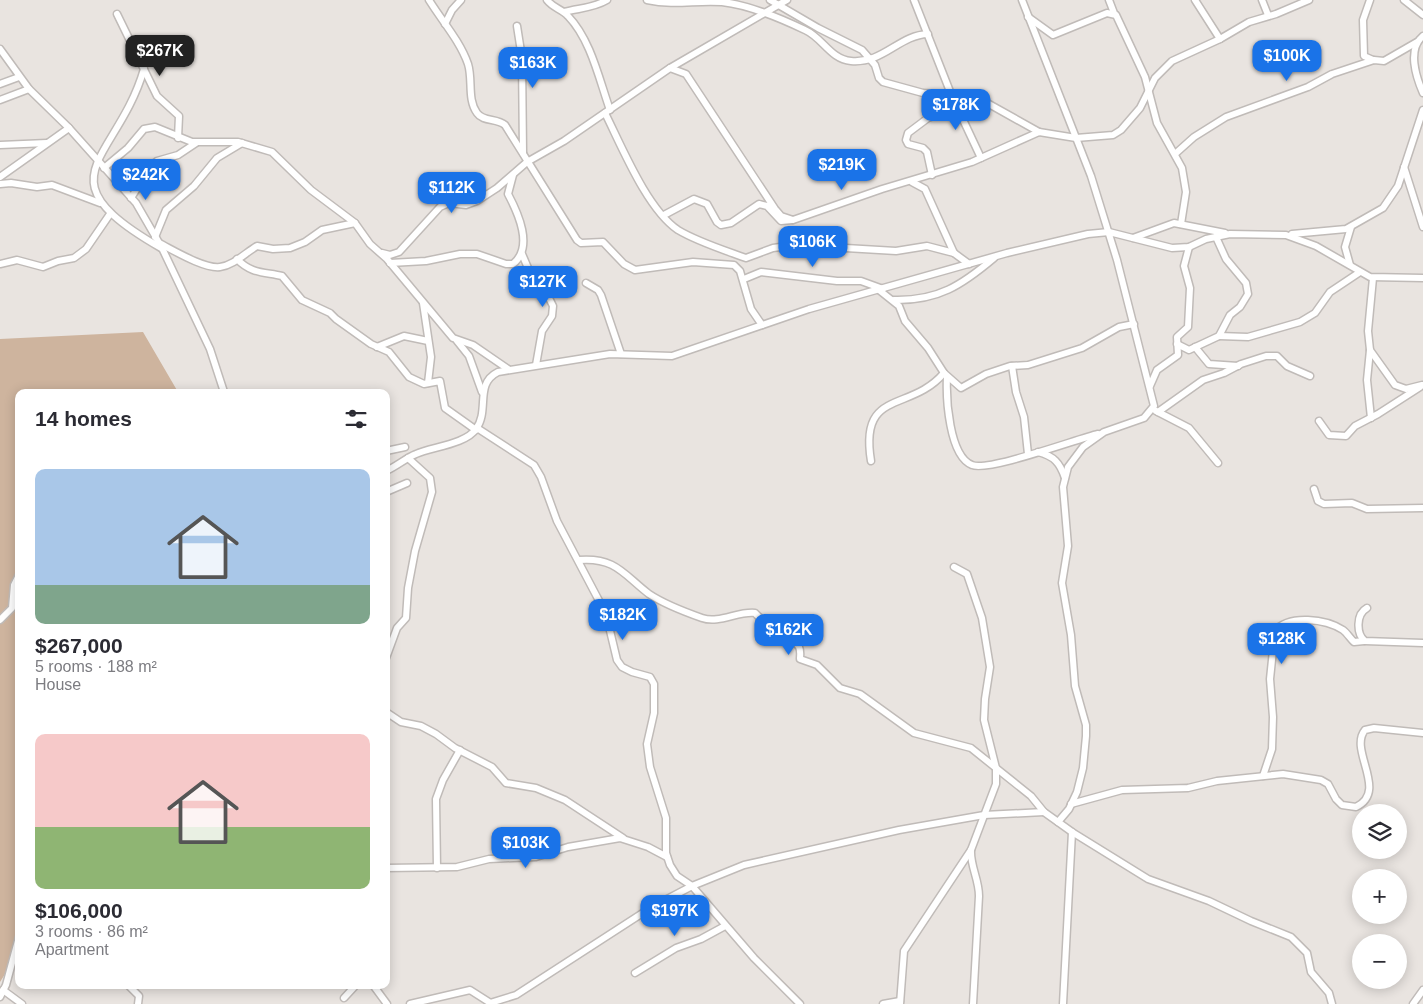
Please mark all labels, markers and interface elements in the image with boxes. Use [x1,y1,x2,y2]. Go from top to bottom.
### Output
pin: $267K [125,34,195,77]
pin: $100K [1252,39,1322,82]
text: $267K [136,42,184,59]
pin: $163K [498,46,568,89]
text: $100K [1263,47,1311,64]
text: $163K [509,54,557,71]
pin: $178K [921,88,991,131]
text: $178K [932,96,980,113]
pin: $219K [807,148,877,191]
text: $219K [818,156,866,173]
pin: $242K [111,158,181,201]
text: $242K [122,166,170,183]
pin: $112K [417,172,487,214]
text: $112K [429,179,475,196]
pin: $106K [778,226,848,268]
text: $106K [789,233,837,250]
pin: $127K [508,266,578,308]
text: $127K [519,273,567,290]
icon: filters [342,405,370,433]
text: 14 homes [35,407,132,430]
icon: home [158,502,248,592]
pin: $182K [588,598,658,641]
text: $182K [599,606,647,623]
pin: $162K [754,614,824,656]
text: $162K [765,621,813,638]
pin: $128K [1247,622,1317,665]
text: $128K [1258,630,1306,647]
text: $267,000 [35,634,123,657]
text: 5 rooms · 188 m² [35,658,157,675]
text: House [35,676,81,693]
icon: home [158,767,248,857]
map controls [1352,804,1407,989]
button: layers [1352,804,1407,859]
pin: $103K [491,826,561,869]
text: $103K [502,834,550,851]
button: + [1352,869,1407,924]
pin: $197K [640,894,710,937]
text: $106,000 [35,899,123,922]
text: $197K [651,902,699,919]
text: 3 rooms · 86 m² [35,923,148,940]
button: − [1352,934,1407,989]
text: Apartment [35,941,109,958]

